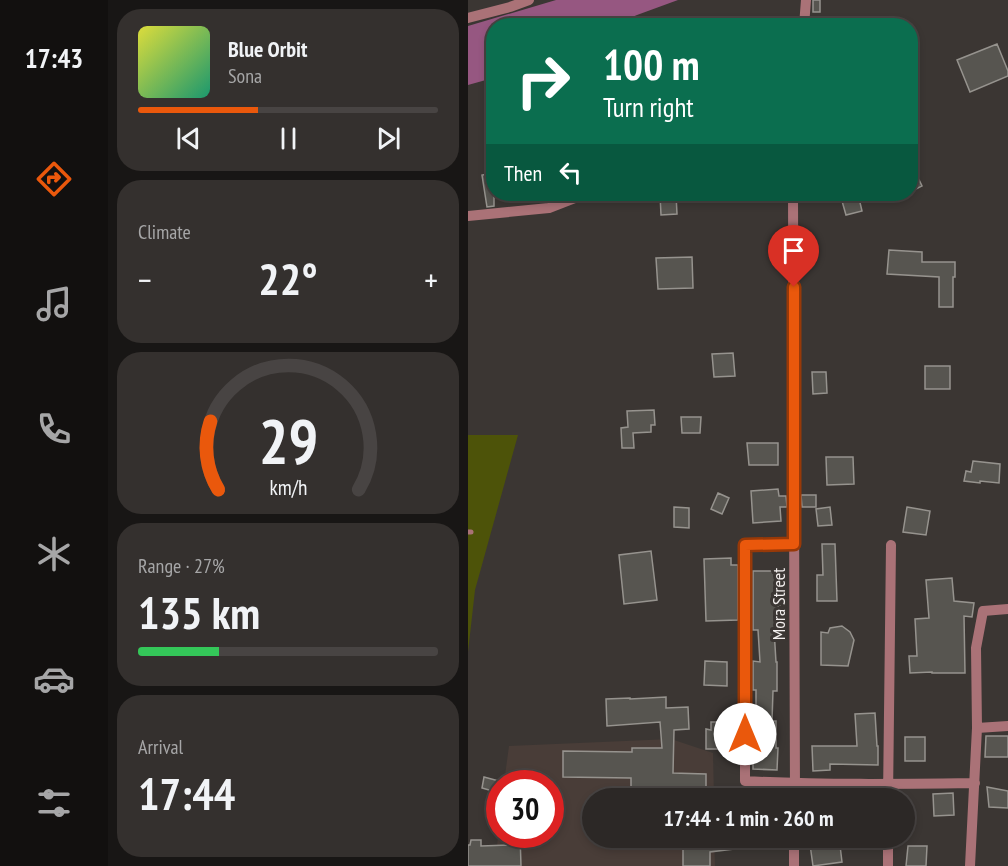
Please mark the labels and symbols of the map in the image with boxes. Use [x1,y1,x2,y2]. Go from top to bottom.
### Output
pin [768,225,819,287]
street label: Mora Street [767,568,790,640]
position arrow [713,702,777,766]
speed limit sign: 30 [486,770,564,848]

